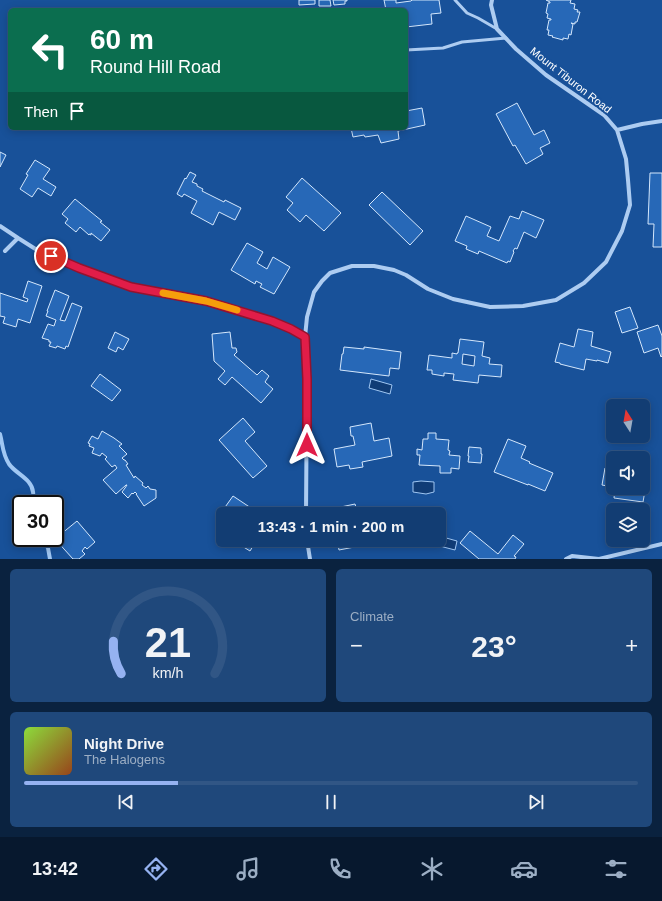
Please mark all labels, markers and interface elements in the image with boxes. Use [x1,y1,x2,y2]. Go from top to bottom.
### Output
icon: left [24,24,76,76]
text: 60 m [90,24,154,55]
street label: Mount Tiburon Road [528,45,614,115]
text: Round Hill Road [90,57,221,77]
icon: arrive [66,100,88,122]
text: Then [24,103,58,120]
pin [34,239,68,273]
icon: arrive [40,245,62,267]
north arrow [606,399,650,443]
map controls [606,399,650,547]
position arrow [286,424,328,466]
button: sound [606,451,650,495]
speed limit sign: 30 [12,495,64,547]
button: layers [606,503,650,547]
text: 13:43 · 1 min · 200 m [258,518,404,535]
text: Climate [350,609,394,624]
text: 21 [145,618,191,665]
text: 23° [471,630,517,663]
text: − [350,633,363,658]
text: + [625,633,638,658]
text: km/h [153,664,184,680]
text: Night Drive [84,735,164,752]
text: The Halogens [84,752,165,767]
icon: previous [115,791,137,813]
icon: pause [320,791,342,813]
icon: next [525,791,547,813]
icon: directions [142,855,170,883]
icon: music [234,855,262,883]
icon: phone [326,855,354,883]
icon: climate [418,855,446,883]
icon: car [510,855,538,883]
icon: filters [602,855,630,883]
text: 13:42 [32,859,78,879]

